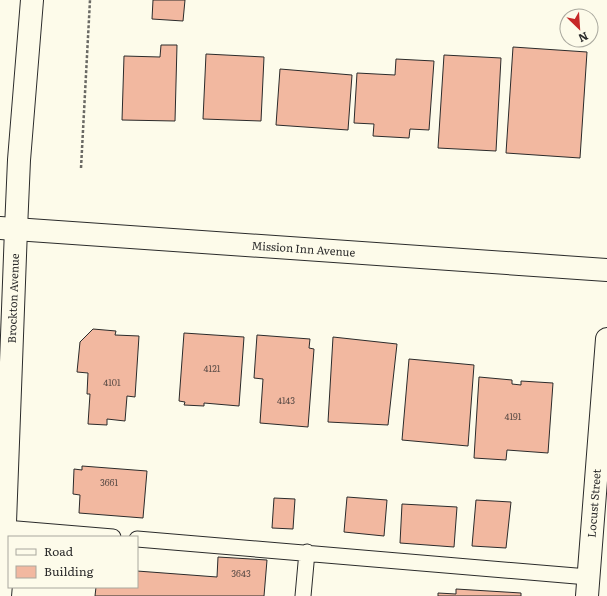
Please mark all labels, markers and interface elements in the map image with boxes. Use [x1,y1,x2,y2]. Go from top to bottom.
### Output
north arrow [559,8,599,48]
text: N [576,29,591,47]
street label: Mission Inn Avenue [251,236,356,260]
street label: Brockton Avenue [3,253,22,343]
house number: 4121 [204,361,221,375]
house number: 4101 [103,375,121,389]
house number: 4143 [277,393,295,407]
house number: 4191 [505,409,522,423]
street label: Locust Street [583,468,604,538]
house number: 3661 [100,475,118,489]
legend [8,536,138,588]
text: Road [44,542,74,560]
text: Building [44,562,94,580]
house number: 3643 [231,566,251,580]

